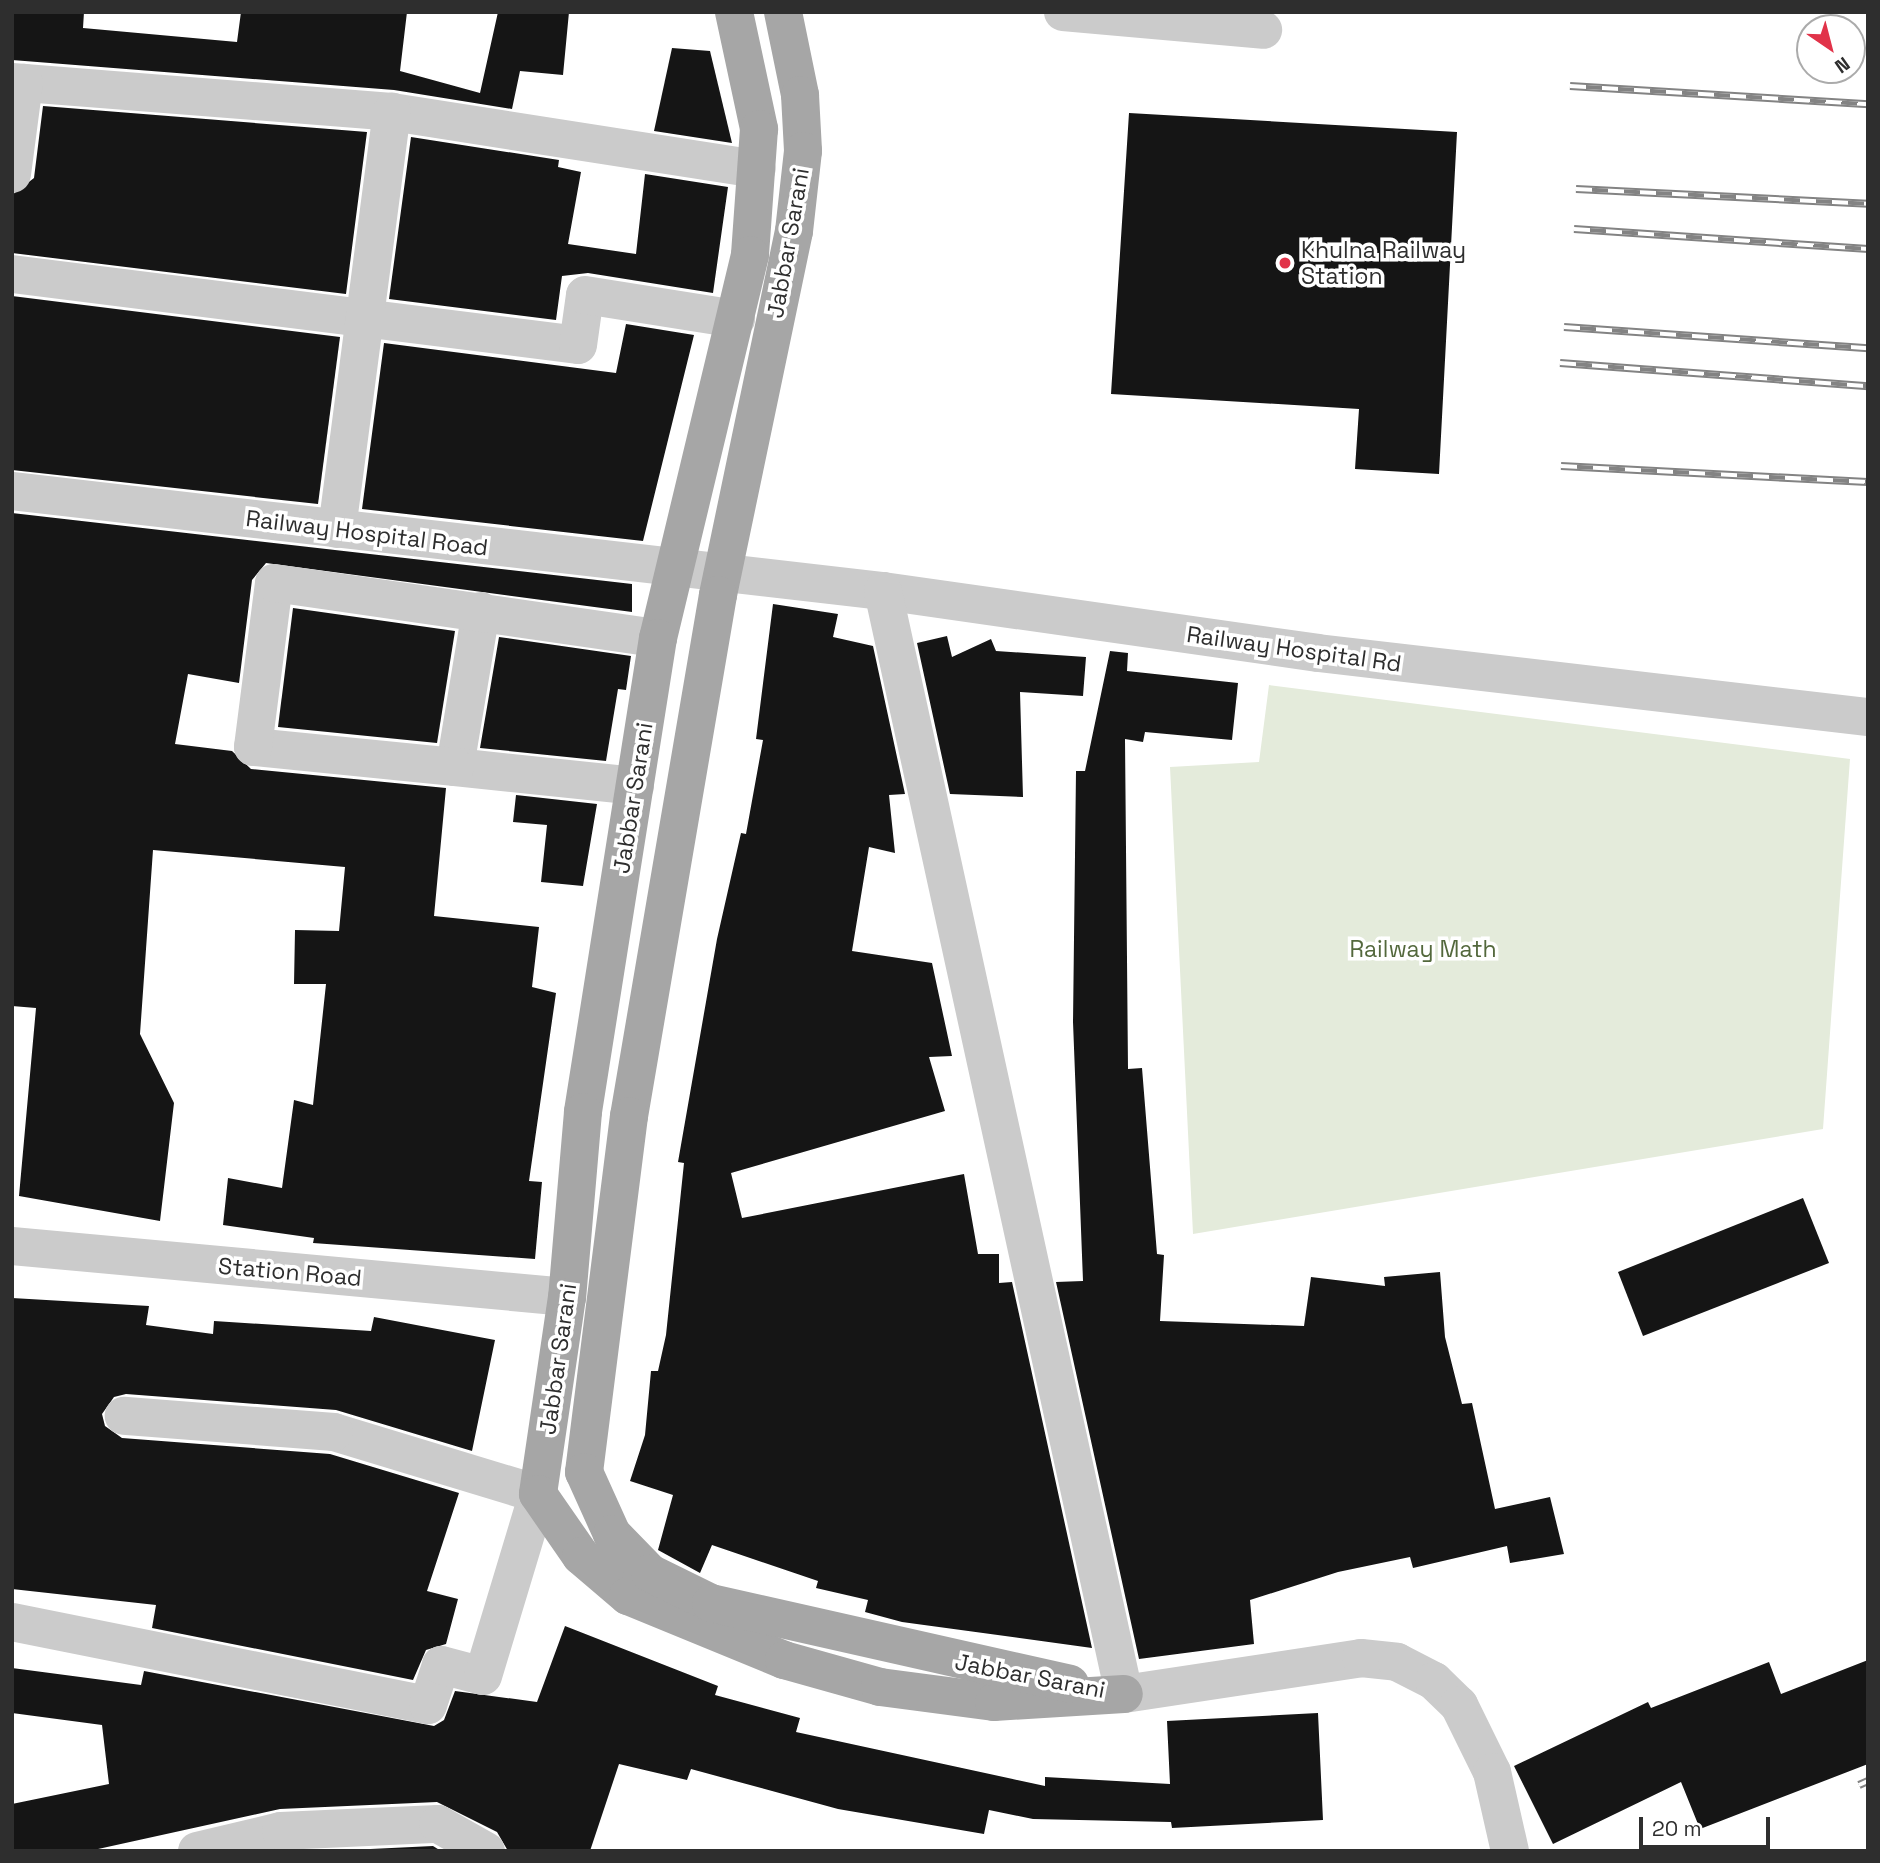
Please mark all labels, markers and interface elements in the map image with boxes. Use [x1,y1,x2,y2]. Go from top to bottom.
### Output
north arrow [1796,14,1866,84]
text: N [1830,51,1855,79]
street label: Jabbar Sarani [761,166,815,320]
place label: Khulna Railway Station [1301,236,1466,290]
marker: Khulna Railway Station [1275,253,1295,273]
street label: Railway Hospital Road [244,504,490,562]
street label: Railway Hospital Rd [1185,620,1403,678]
street label: Jabbar Sarani [607,721,659,875]
park label: Railway Math [1349,935,1497,963]
street label: Station Road [217,1252,363,1292]
street label: Jabbar Sarani [534,1282,582,1436]
street label: Jabbar Sarani [953,1648,1107,1704]
scale bar [1642,1804,1773,1848]
text: 20 m [1652,1815,1702,1842]

